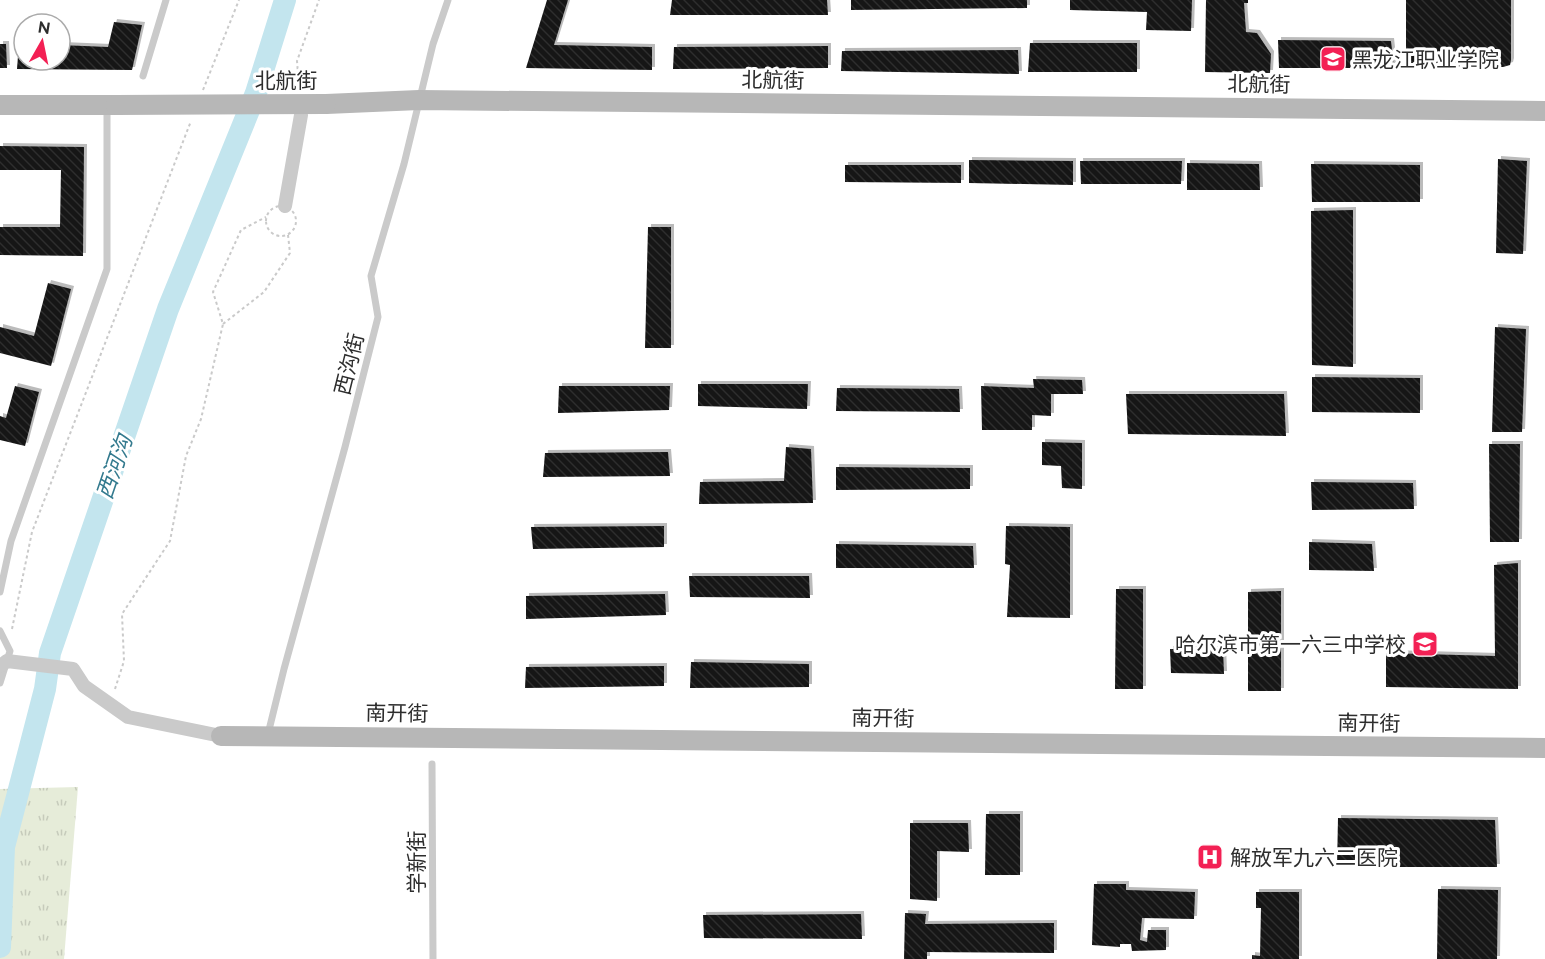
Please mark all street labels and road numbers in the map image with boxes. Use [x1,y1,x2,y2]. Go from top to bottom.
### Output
street label: 北航街 [741,67,805,93]
street label: 北航街 [255,68,318,93]
street label: 北航街 [1227,71,1291,97]
street label: 西沟街 [329,330,369,398]
street label: 南开街 [365,700,429,726]
street label: 南开街 [851,705,915,731]
street label: 南开街 [1337,710,1401,736]
street label: 学新街 [404,831,429,894]

